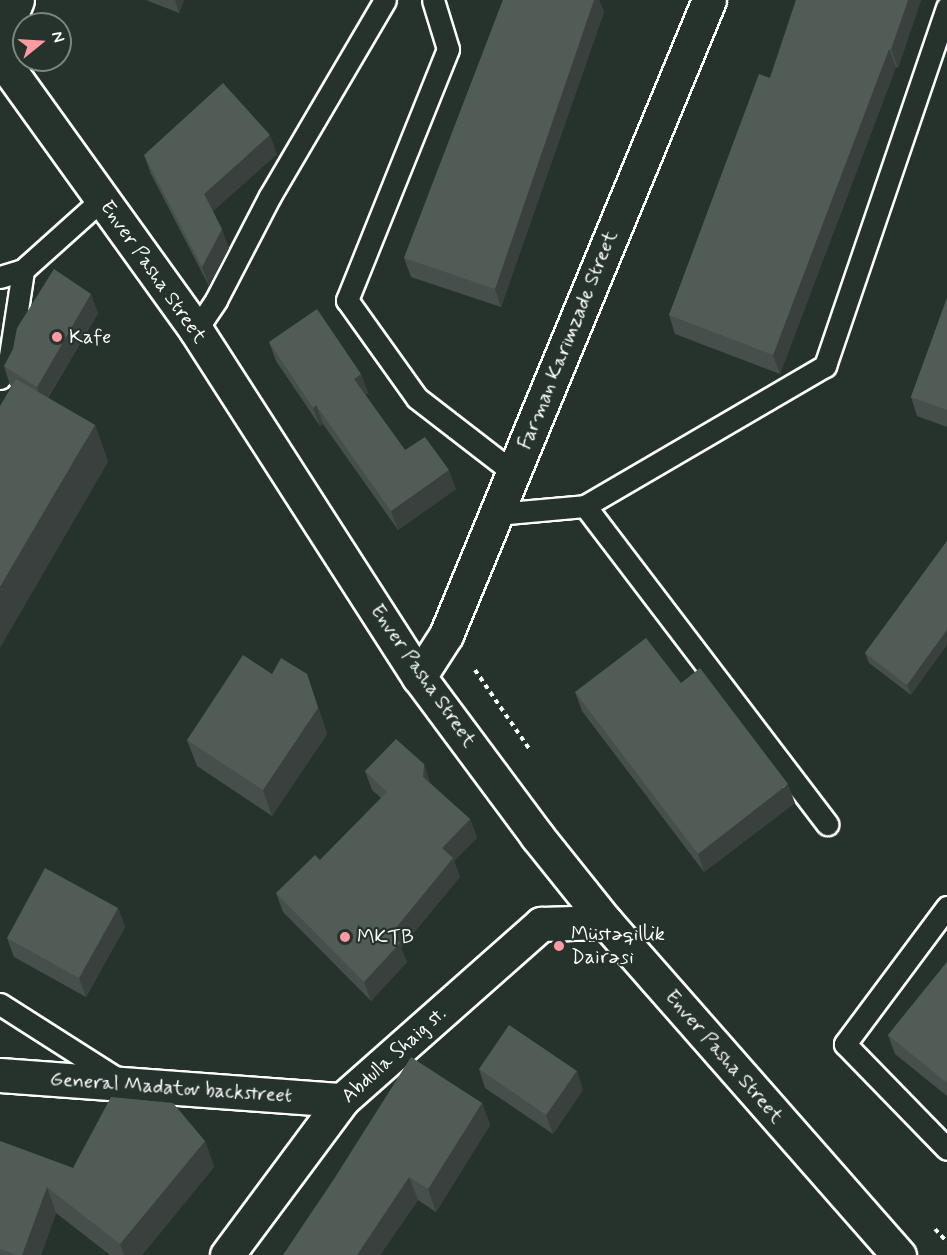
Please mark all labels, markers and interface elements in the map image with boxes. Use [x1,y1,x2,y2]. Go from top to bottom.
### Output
north arrow [12,12,72,72]
text: N [46,29,69,45]
street label: Enver Pasha Street [95,197,211,347]
street label: Farman Karimzade Street [512,225,624,455]
place label: Kafe [69,325,111,349]
marker: Kafe [50,330,64,344]
street label: Enver Pasha Street [365,601,481,751]
place label: Müstəqillik Dairəsi [571,922,665,969]
place label: MKTB [357,925,414,949]
marker: MKTB [338,930,352,944]
marker: Müstəqillik Dairəsi [552,939,566,953]
street label: Enver Pasha Street [660,986,788,1128]
street label: Abdulla Shaig st. [335,1000,453,1110]
street label: General Madatov backstreet [51,1068,291,1108]

